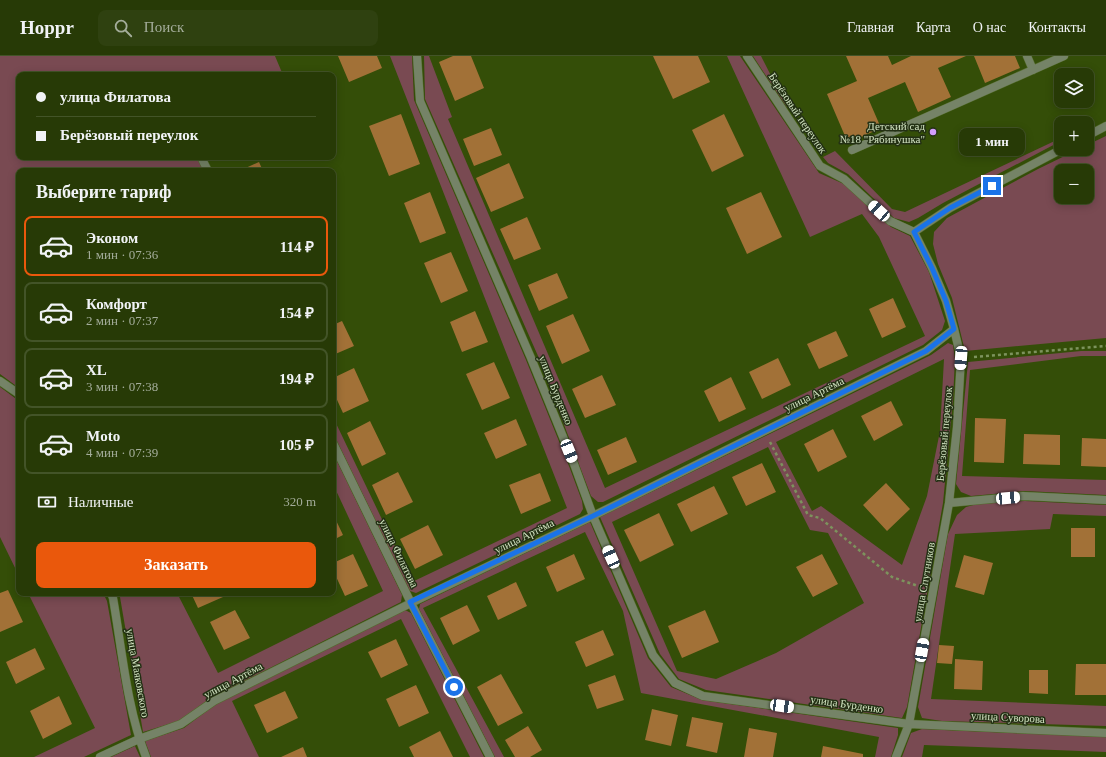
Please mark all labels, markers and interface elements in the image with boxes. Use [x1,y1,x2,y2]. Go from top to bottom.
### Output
search box [98,10,378,46]
text: Hoppr [20,17,74,38]
icon: search [112,17,134,39]
text: Поиск [144,19,184,35]
text: Главная [847,20,894,35]
text: Карта [916,20,951,35]
text: О нас [973,20,1006,35]
text: Контакты [1028,20,1086,35]
map controls [1054,68,1094,204]
button: layers [1054,68,1094,108]
street label: Берёзовый переулок [767,70,830,156]
text: улица Филатова [60,89,171,105]
button: + [1054,116,1094,156]
place label: Детский сад №18 "Рябинушка" [840,120,925,145]
text: Берёзовый переулок [60,127,198,143]
marker: Детский сад №18 "Рябинушка" [928,127,938,137]
callout: 1 мин [959,128,1025,156]
text: 1 мин [975,134,1009,149]
button: − [1054,164,1094,204]
route end [983,177,1001,195]
text: Выберите тариф [36,182,171,202]
car [866,199,892,223]
icon: car [38,228,74,264]
text: Эконом [86,230,138,246]
text: 114 ₽ [280,239,314,255]
text: 1 мин · 07:36 [86,247,158,262]
icon: car [38,294,74,330]
text: Комфорт [86,296,147,312]
text: 154 ₽ [279,305,314,321]
text: 2 мин · 07:37 [86,313,158,328]
car [954,346,968,370]
street label: улица Бурденко [537,354,576,427]
icon: car [38,360,74,396]
text: XL [86,362,107,378]
text: 194 ₽ [279,371,314,387]
street label: улица Артёма [782,374,846,414]
text: 3 мин · 07:38 [86,379,158,394]
street label: Берёзовый переулок [934,386,954,482]
icon: car [38,426,74,462]
text: Moto [86,428,120,444]
text: 105 ₽ [279,437,314,453]
car [559,438,579,464]
text: 4 мин · 07:39 [86,445,158,460]
icon: cash [36,491,58,513]
car [996,491,1020,505]
text: Наличные [68,494,133,510]
text: 320 m [283,494,316,509]
street label: улица Артёма [492,516,556,556]
street label: улица Филатова [377,517,421,589]
street label: улица Спутников [911,541,937,623]
button: Заказать [36,542,316,588]
car [601,544,621,570]
street label: улица Маяковского [124,628,152,719]
car [914,637,930,663]
street label: улица Артёма [202,659,264,700]
route start [445,678,463,696]
street label: улица Бурденко [810,693,885,715]
car [769,698,795,714]
street label: улица Суворова [971,709,1045,725]

